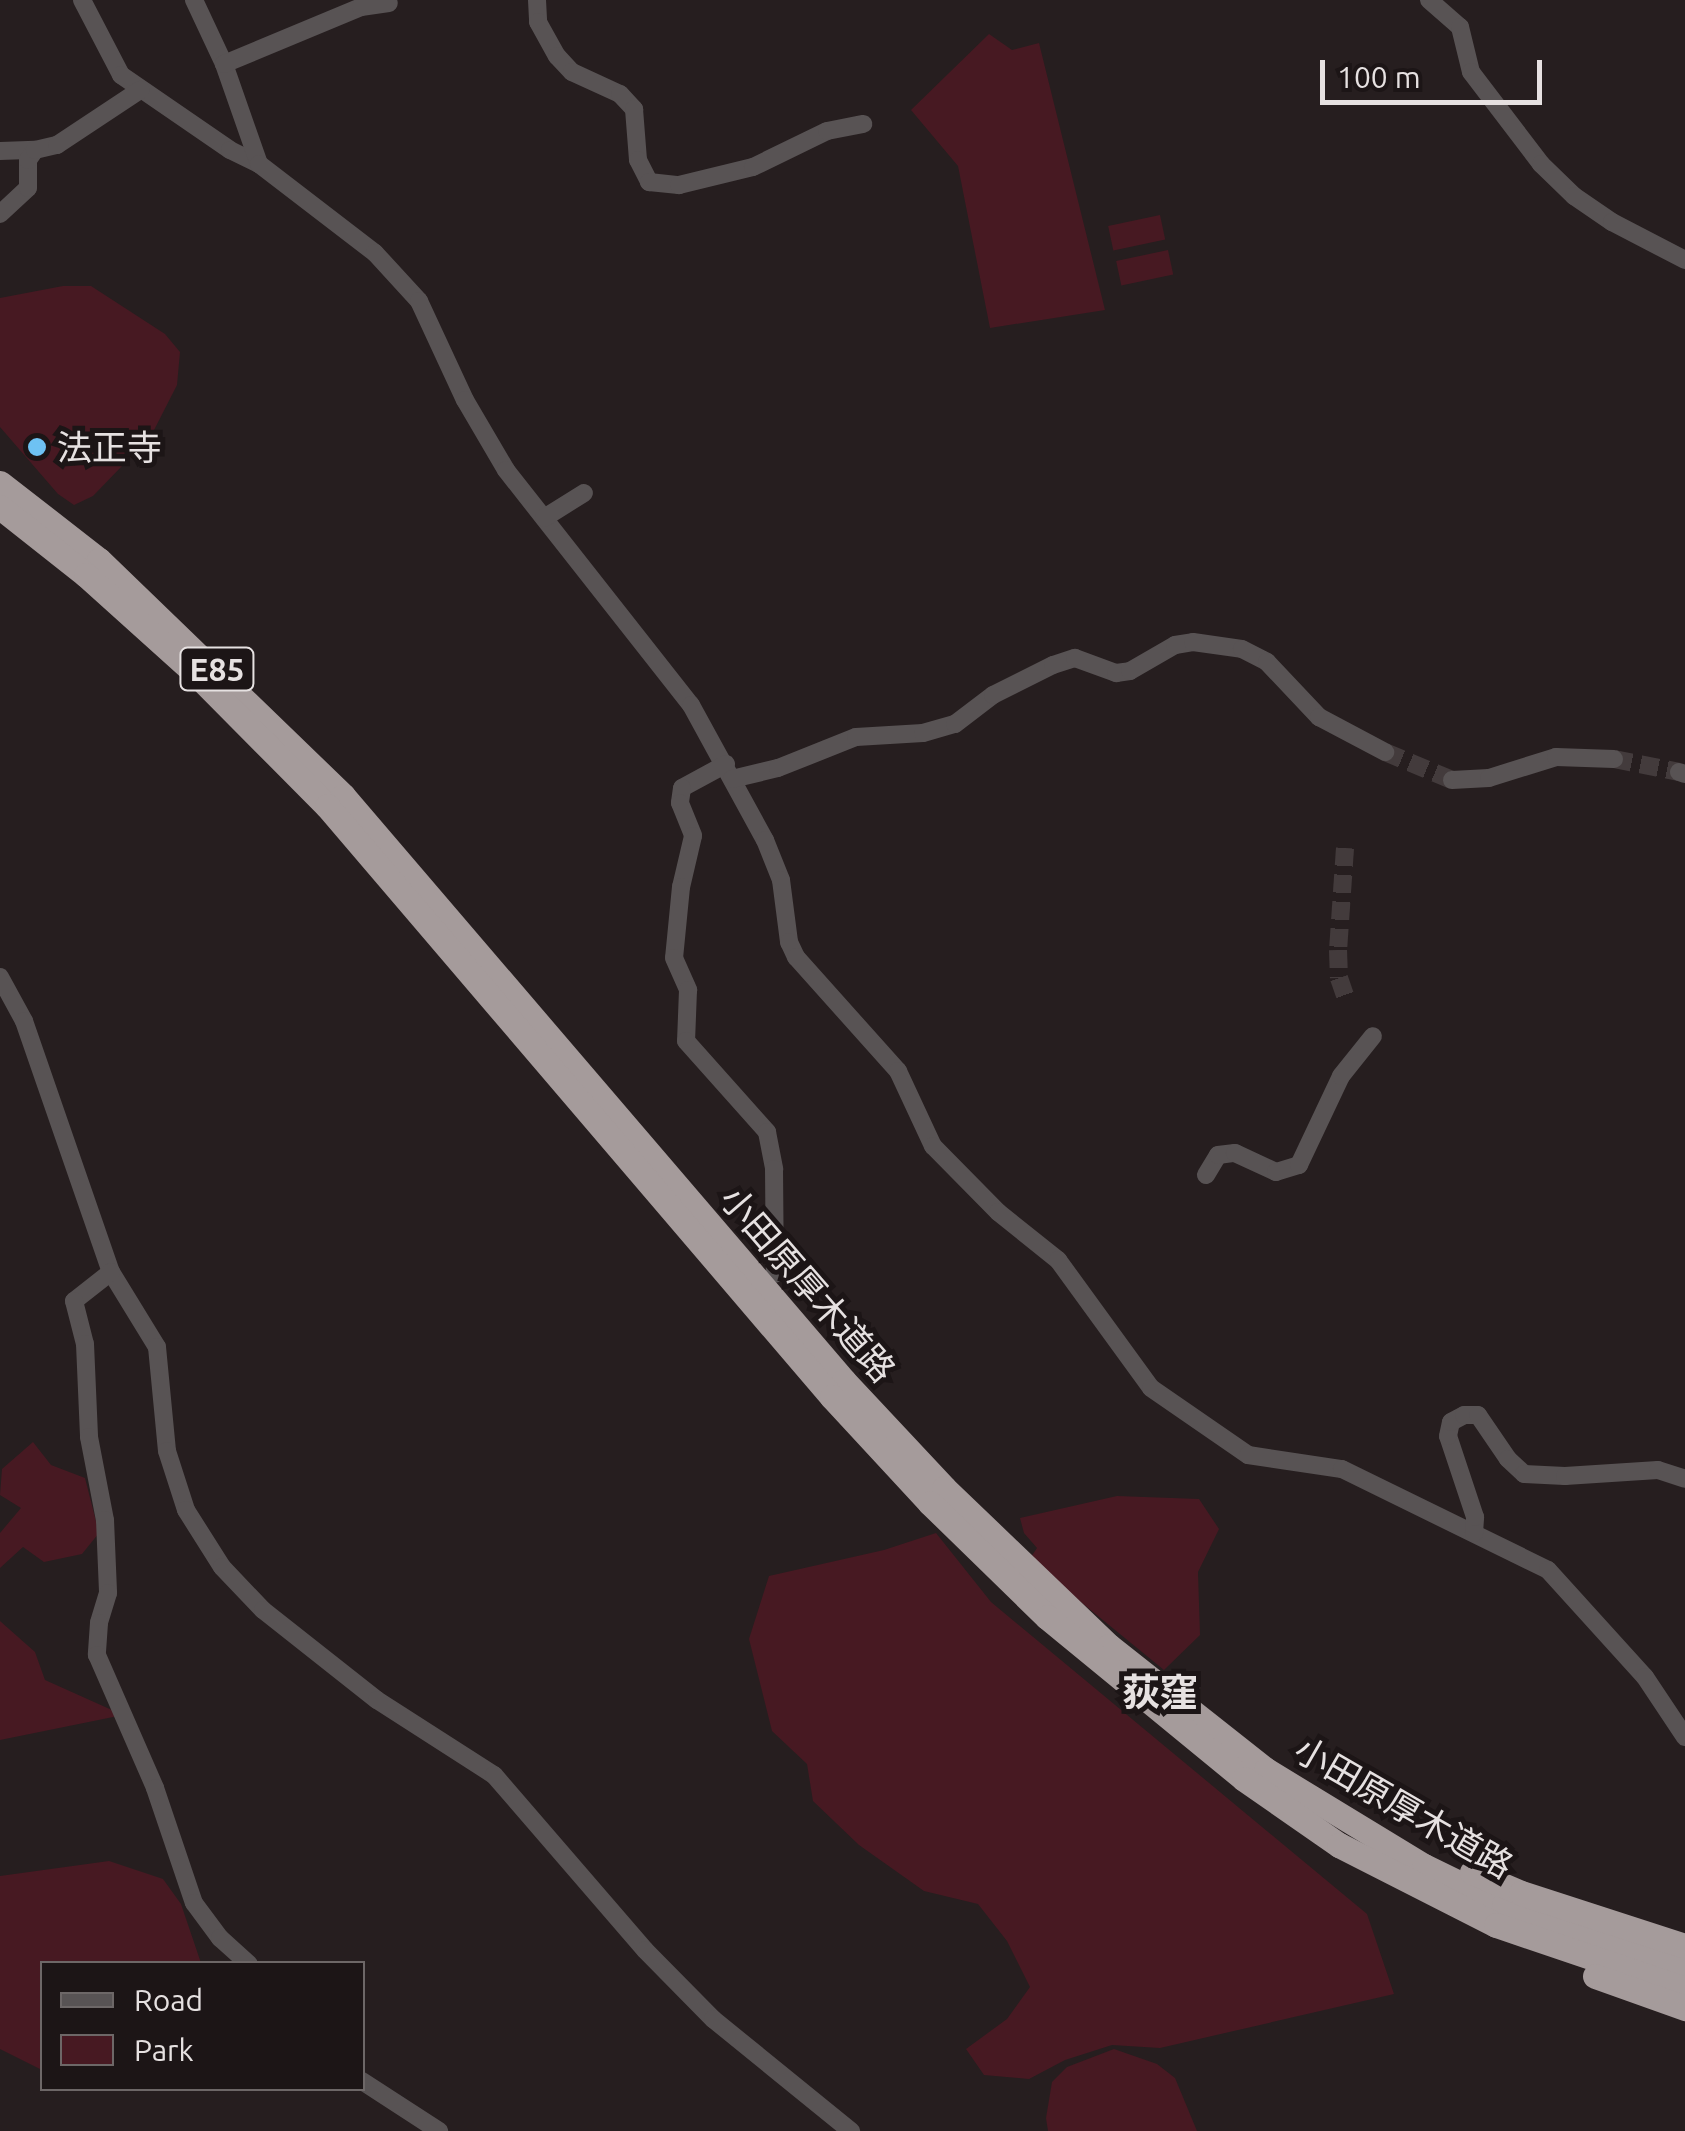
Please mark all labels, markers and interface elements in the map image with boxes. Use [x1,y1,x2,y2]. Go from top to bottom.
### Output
scale bar [1325,40,1548,102]
text: 100 m [1337,60,1421,94]
place label: 法正寺 [57,426,162,468]
marker: 法正寺 [26,436,48,458]
road number: E85 [177,642,257,696]
street label: 小田原厚木道路 [712,1178,904,1390]
district label: 荻窪 [1122,1670,1198,1716]
street label: 小田原厚木道路 [1287,1728,1521,1886]
legend [40,1961,365,2091]
text: Road [134,1983,203,2017]
text: Park [134,2033,194,2067]

